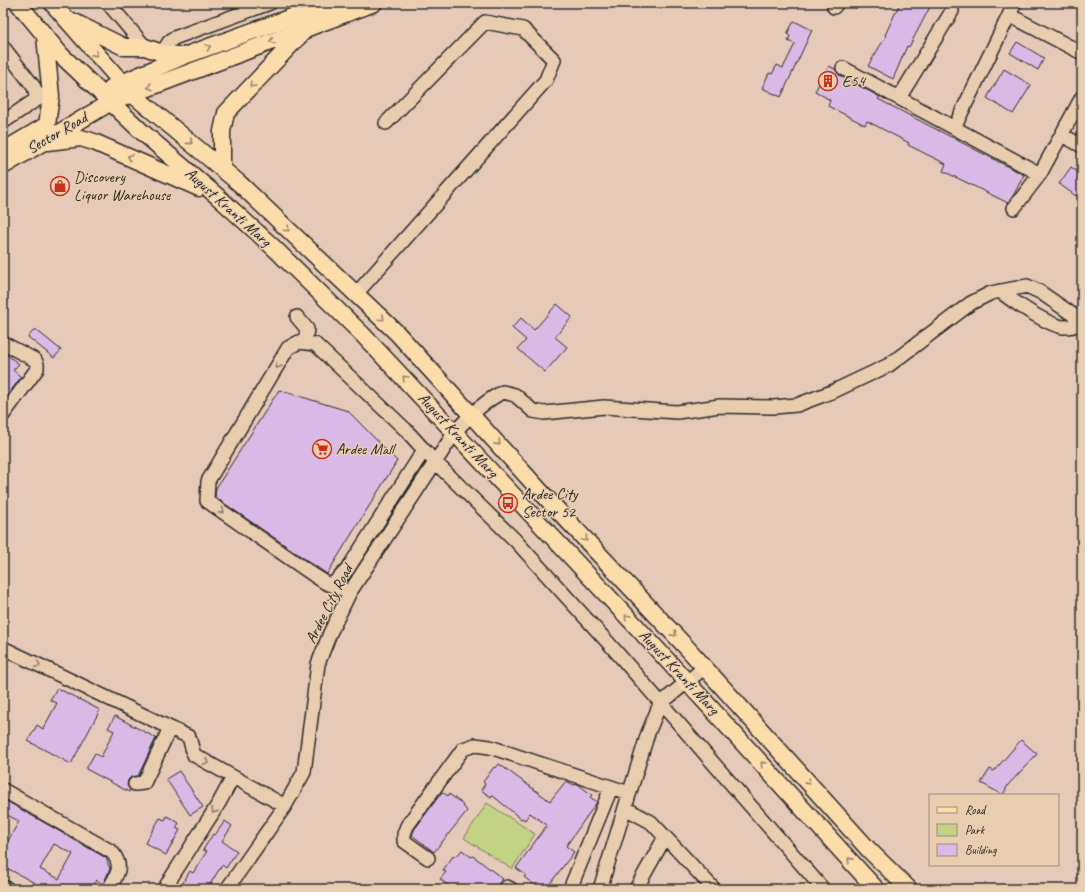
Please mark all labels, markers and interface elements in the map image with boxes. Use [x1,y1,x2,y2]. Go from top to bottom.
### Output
one-way arrow [269,37,276,45]
one-way arrow [205,43,212,52]
one-way arrow [91,49,98,57]
building icon: E54 [817,70,839,92]
place label: E54 [842,71,867,91]
one-way arrow [249,80,256,88]
one-way arrow [147,82,154,90]
street label: Sector Road [23,106,93,158]
one-way arrow [186,138,193,145]
one-way arrow [127,154,135,162]
street label: August Kranti Marg [181,163,276,252]
place label: Discovery Liquor Warehouse [74,167,172,205]
shop icon: Discovery Liquor Warehouse [49,175,71,197]
one-way arrow [282,224,290,232]
one-way arrow [377,313,385,321]
one-way arrow [275,362,282,369]
one-way arrow [403,376,410,383]
street label: August Kranti Marg [414,388,503,483]
supermarket icon: Ardee Mall [311,438,333,460]
one-way arrow [493,438,500,445]
place label: Ardee Mall [336,439,397,459]
place label: Ardee City Sector 52 [522,484,579,522]
bus stop icon: Ardee City Sector 52 [497,492,519,514]
one-way arrow [218,507,225,514]
one-way arrow [580,534,588,542]
street label: Ardee City Road [301,559,359,647]
one-way arrow [624,614,632,622]
street label: August Kranti Marg [635,625,724,720]
one-way arrow [669,629,676,636]
one-way arrow [34,660,41,668]
one-way arrow [202,757,209,764]
one-way arrow [760,761,767,769]
one-way arrow [804,777,811,784]
legend [929,794,1059,866]
text: Road [965,802,987,818]
one-way arrow [211,807,219,814]
text: Park [965,822,986,838]
text: Building [965,842,997,858]
one-way arrow [847,857,855,865]

